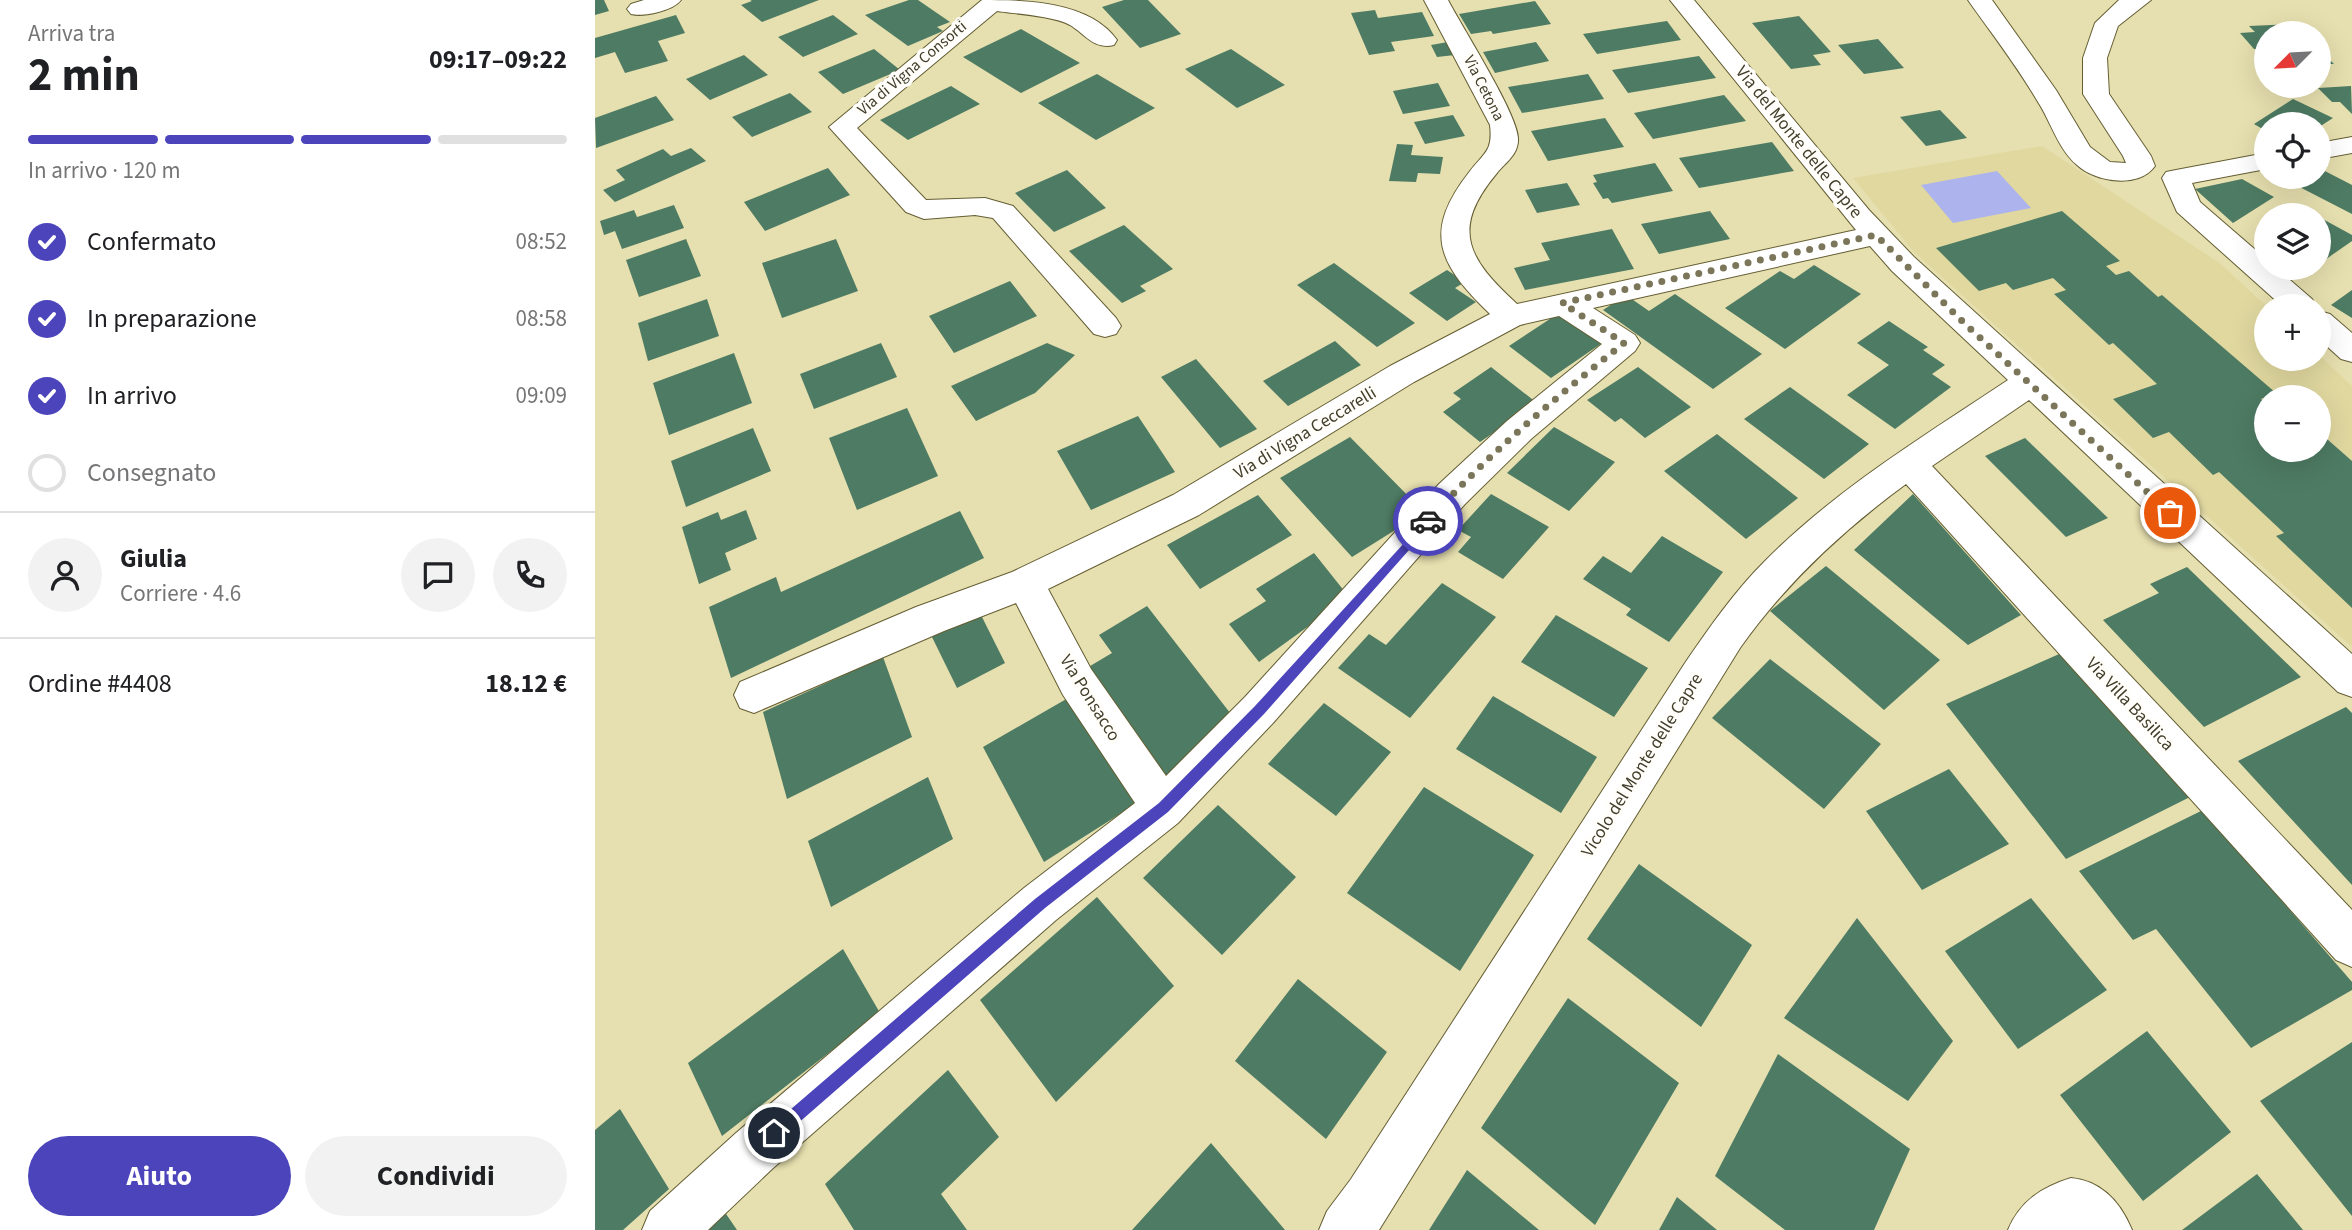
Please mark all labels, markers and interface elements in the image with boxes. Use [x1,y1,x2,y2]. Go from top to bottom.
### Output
street label: Via di Vigna Consorti [853,16,971,120]
text: Arriva tra [28,17,115,50]
north arrow [2254,21,2331,98]
map controls [2254,21,2331,462]
text: 09:17–09:22 [429,41,567,78]
text: 2 min [28,43,140,108]
street label: Via Cetona [1458,51,1510,125]
street label: Via del Monte delle Capre [1730,60,1868,224]
button: locate [2254,112,2331,189]
text: In arrivo · 120 m [28,154,180,187]
button: layers [2254,203,2331,280]
icon: check [28,223,66,261]
text: Confermato [87,223,216,260]
text: 08:52 [516,225,567,258]
button: + [2254,294,2331,371]
icon: check [28,300,66,338]
text: In preparazione [87,300,257,337]
text: 08:58 [516,302,567,335]
icon: check [28,377,66,415]
text: In arrivo [87,377,177,414]
text: 09:09 [516,379,567,412]
street label: Via di Vigna Ceccarelli [1229,380,1381,486]
button: − [2254,385,2331,462]
text: Consegnato [87,454,216,491]
pin [2140,483,2200,543]
courier [1393,486,1463,556]
icon: bag [2151,494,2189,532]
icon: car [1409,502,1447,540]
button: person [28,538,102,612]
button: chat [401,538,475,612]
button: phone [493,538,567,612]
text: Giulia [120,540,187,577]
text: Corriere · 4.6 [120,577,241,610]
street label: Via Ponsacco [1053,650,1127,746]
street label: Via Villa Basilica [2080,652,2180,756]
text: Ordine #4408 [28,665,172,702]
text: 18.12 € [485,665,567,702]
street label: Vicolo del Monte delle Capre [1575,668,1709,862]
pin [744,1103,804,1163]
icon: home [755,1114,793,1152]
button: Aiuto [28,1136,291,1216]
button: Condividi [305,1136,567,1216]

